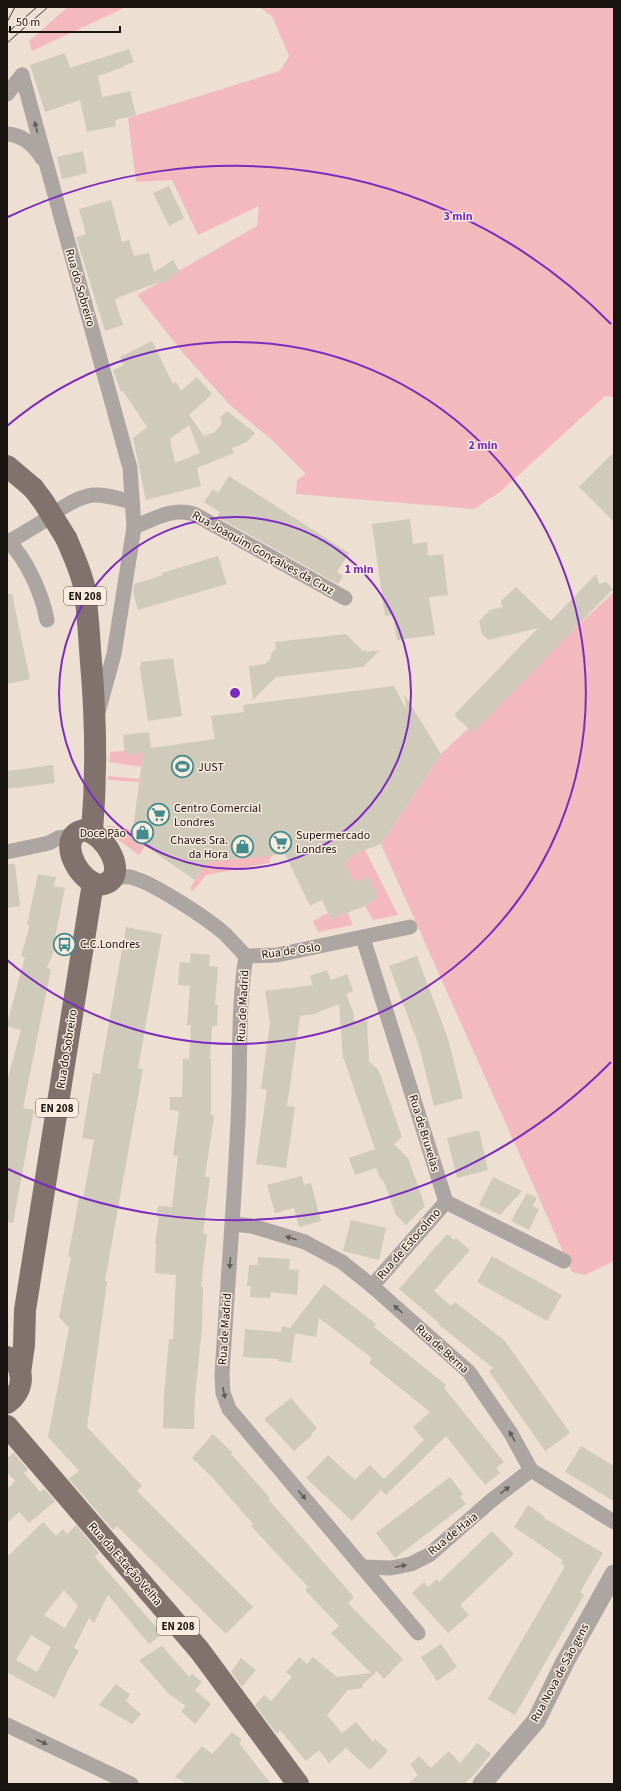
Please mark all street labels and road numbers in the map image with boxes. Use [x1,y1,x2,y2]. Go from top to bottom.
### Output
street label: Rua do Sobreiro [61,247,99,329]
street label: Rua Joaquim Gonçalves da Cruz [189,507,337,599]
road number: EN 208 [64,587,106,605]
street label: Rua de Oslo [260,938,322,964]
street label: Rua de Madrid [233,970,253,1042]
street label: Rua do Sobreiro [52,1008,82,1090]
street label: Rua de Bruxelas [404,1092,444,1174]
road number: EN 208 [36,1099,78,1117]
street label: Rua de Estocolmo [373,1205,445,1283]
street label: Rua de Madrid [214,1292,236,1366]
street label: Rua de Berna [412,1320,472,1378]
street label: Rua de Haia [424,1509,482,1559]
street label: Rua da Estação Velha [84,1519,166,1609]
road number: EN 208 [157,1617,199,1635]
street label: Rua Nova de São gens [527,1621,593,1725]

